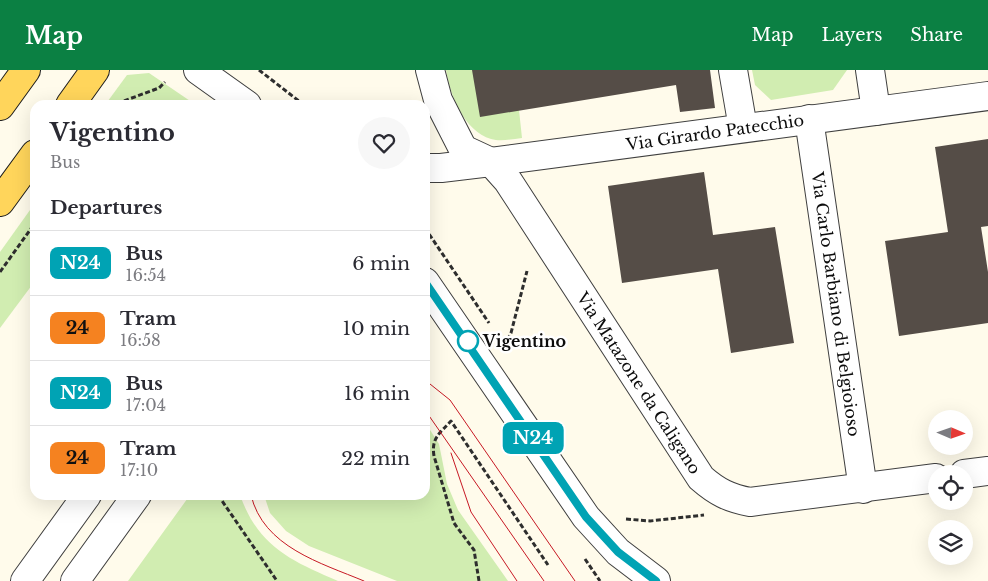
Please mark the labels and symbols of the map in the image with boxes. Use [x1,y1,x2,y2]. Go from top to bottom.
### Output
street label: Via Girardo Patecchio [624,110,805,155]
street label: Via Carlo Barbiano di Belgioioso [807,169,864,438]
street label: Via Matazone da Caligano [572,287,705,478]
marker: Vigentino [457,330,479,352]
place label: Vigentino [482,331,566,351]
north arrow [928,410,972,455]
line badge: N24 [504,422,562,454]

